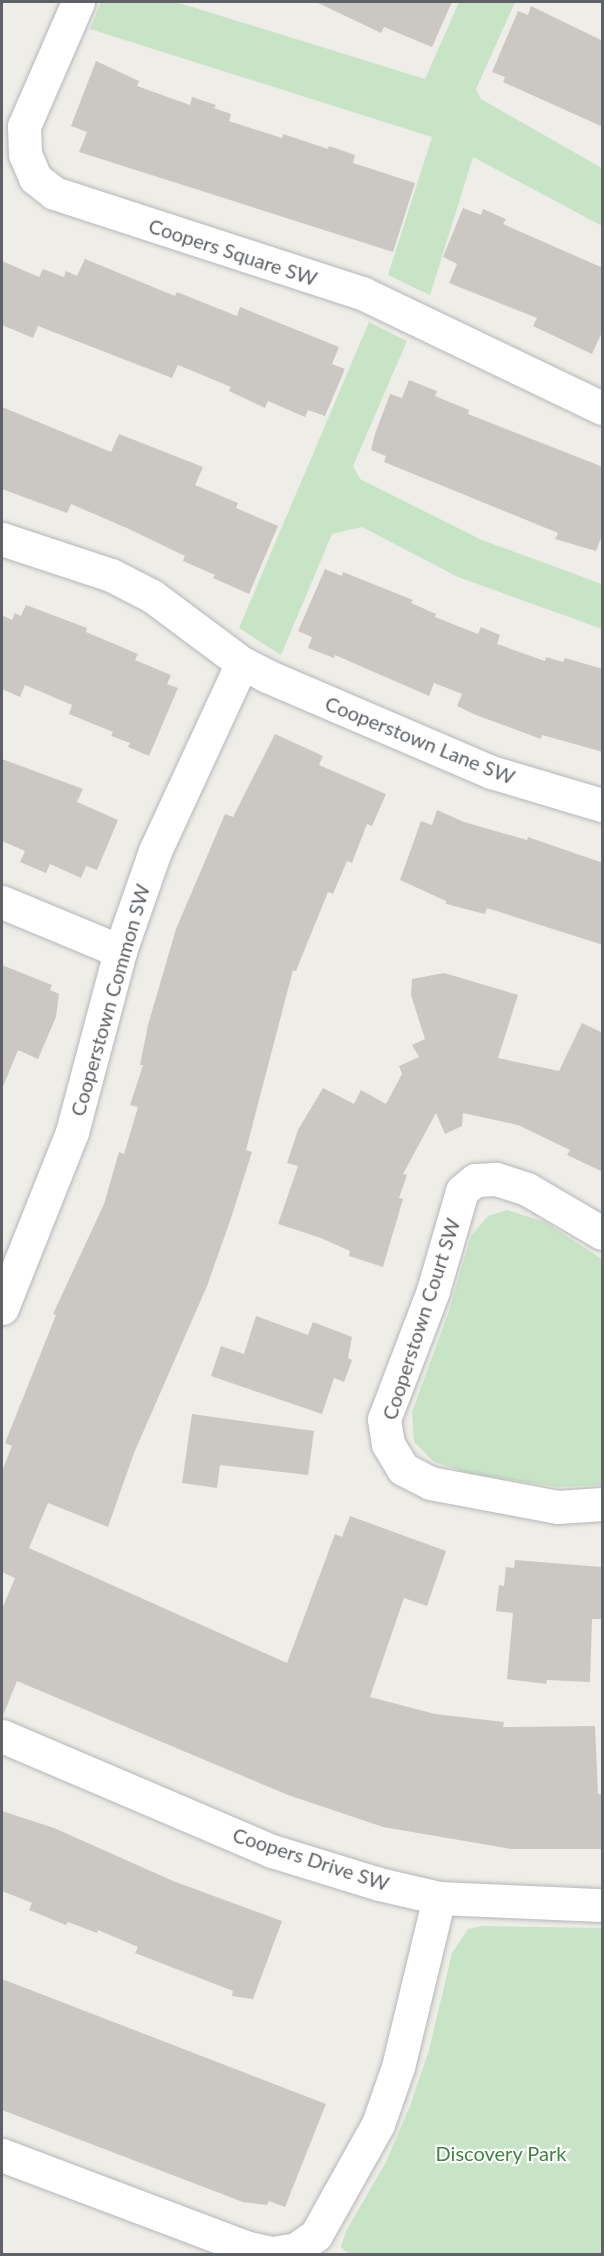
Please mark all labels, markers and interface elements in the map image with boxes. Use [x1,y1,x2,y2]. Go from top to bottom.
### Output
street label: Coopers Square SW [146,213,320,291]
street label: Cooperstown Lane SW [322,691,518,789]
street label: Cooperstown Common SW [65,881,155,1119]
street label: Cooperstown Court SW [377,1215,465,1423]
street label: Coopers Drive SW [230,1822,392,1896]
park label: Discovery Park [435,2141,567,2165]

